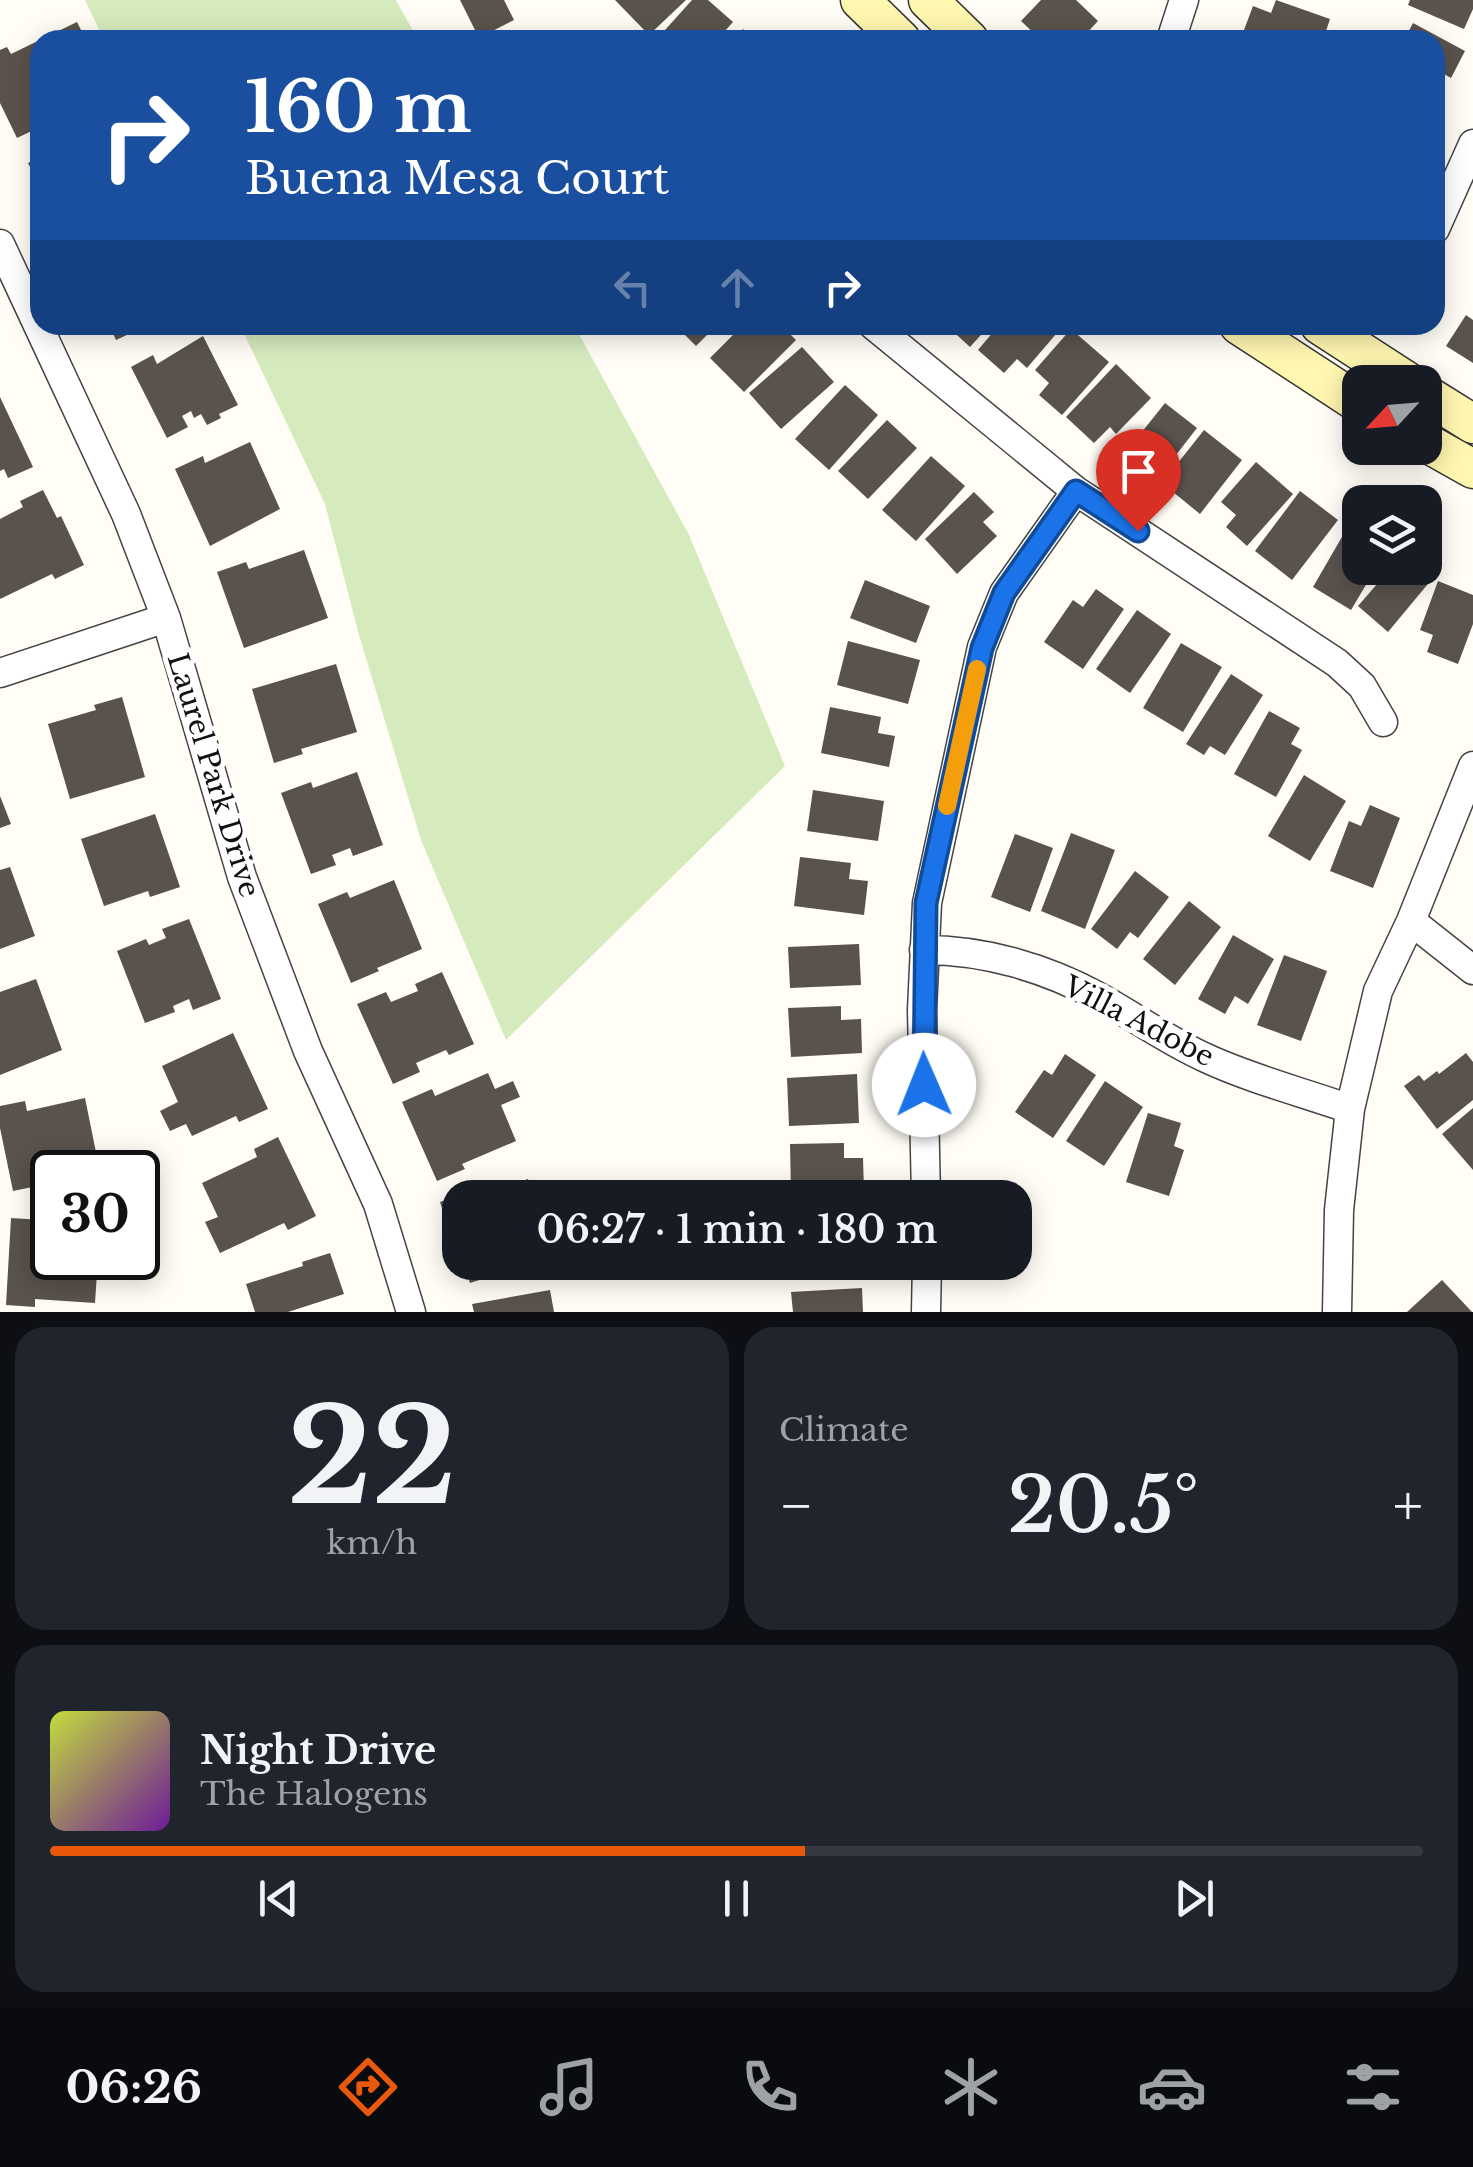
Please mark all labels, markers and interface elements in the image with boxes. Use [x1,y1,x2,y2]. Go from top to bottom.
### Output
text: 160 m [245,64,472,151]
icon: right [80,70,210,200]
text: Buena Mesa Court [245,150,669,206]
icon: left [605,260,660,315]
icon: ahead [710,260,765,315]
icon: right [815,260,870,315]
north arrow [1342,365,1442,465]
map controls [1342,365,1442,585]
pin [1096,429,1181,532]
icon: arrive [1111,444,1166,499]
button: layers [1342,485,1442,585]
street label: Laurel Park Drive [160,649,267,901]
street label: Villa Adobe [1057,968,1220,1074]
position arrow [872,1033,976,1137]
speed limit sign: 30 [30,1150,160,1280]
text: 06:27 · 1 min · 180 m [537,1206,937,1253]
text: 22 [287,1377,457,1538]
text: Climate [779,1410,908,1450]
text: 20.5° [1008,1459,1199,1552]
text: − [779,1472,814,1540]
text: + [1393,1472,1423,1540]
text: km/h [327,1523,417,1563]
text: Night Drive [200,1727,436,1774]
text: The Halogens [200,1774,428,1814]
icon: previous [251,1871,306,1926]
icon: pause [709,1871,764,1926]
icon: next [1167,1871,1222,1926]
icon: directions [333,2052,403,2122]
icon: music [534,2052,604,2122]
icon: phone [735,2052,805,2122]
icon: climate [936,2052,1006,2122]
icon: car [1137,2052,1207,2122]
icon: filters [1338,2052,1408,2122]
text: 06:26 [65,2059,202,2115]

